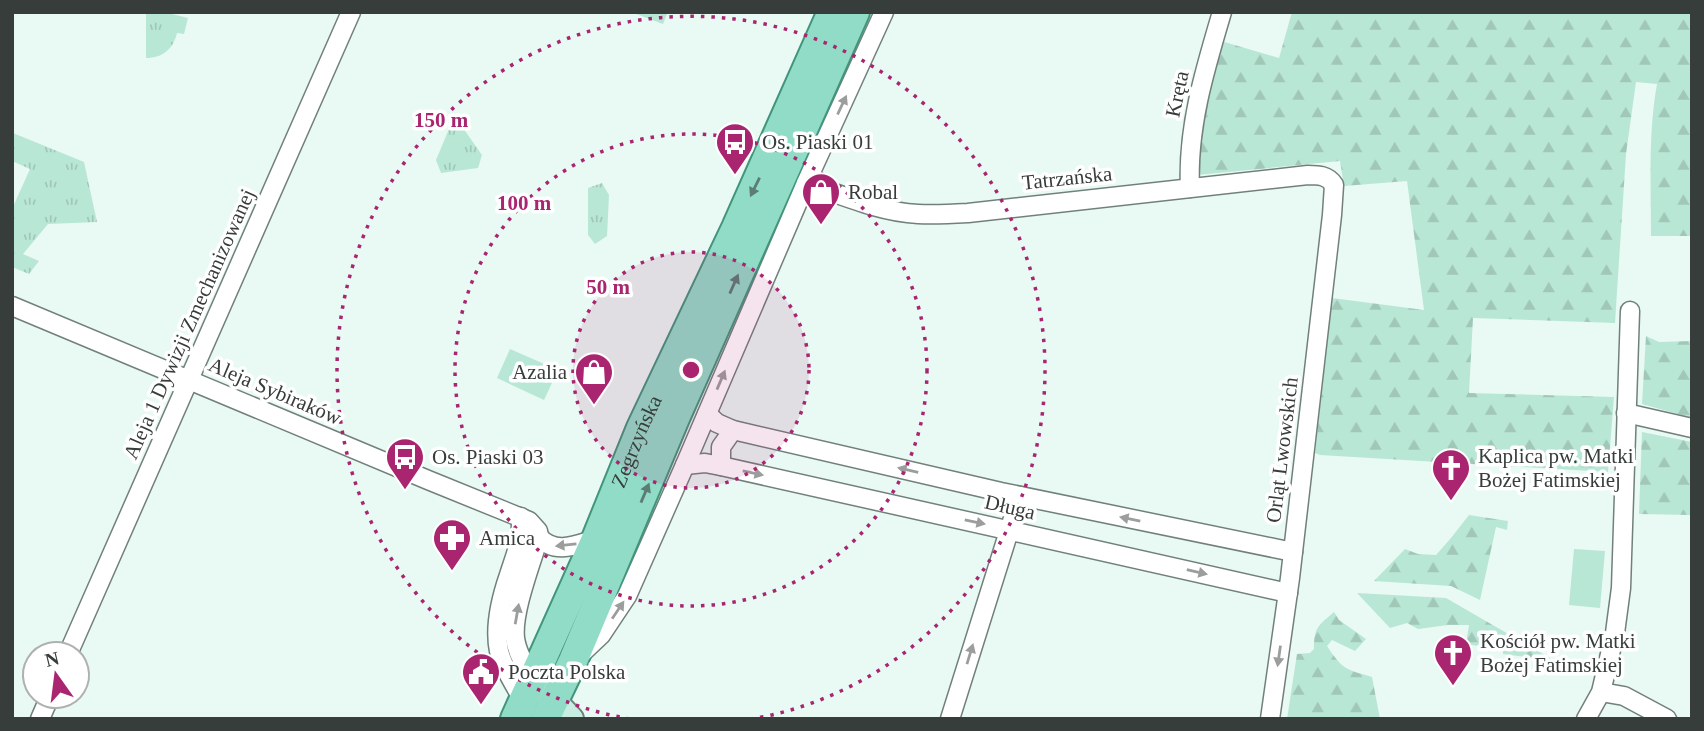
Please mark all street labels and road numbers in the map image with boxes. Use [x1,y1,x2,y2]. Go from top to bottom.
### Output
street label: Kręta [1160,68,1194,119]
street label: Tatrzańska [1021,161,1114,195]
street label: Aleja 1 Dywizji Zmechanizowanej [118,185,260,463]
street label: Aleja Sybiraków [205,352,346,430]
street label: Orląt Lwowskich [1261,375,1303,524]
street label: Zegrzyńska [606,391,667,491]
street label: Długa [982,490,1038,525]

